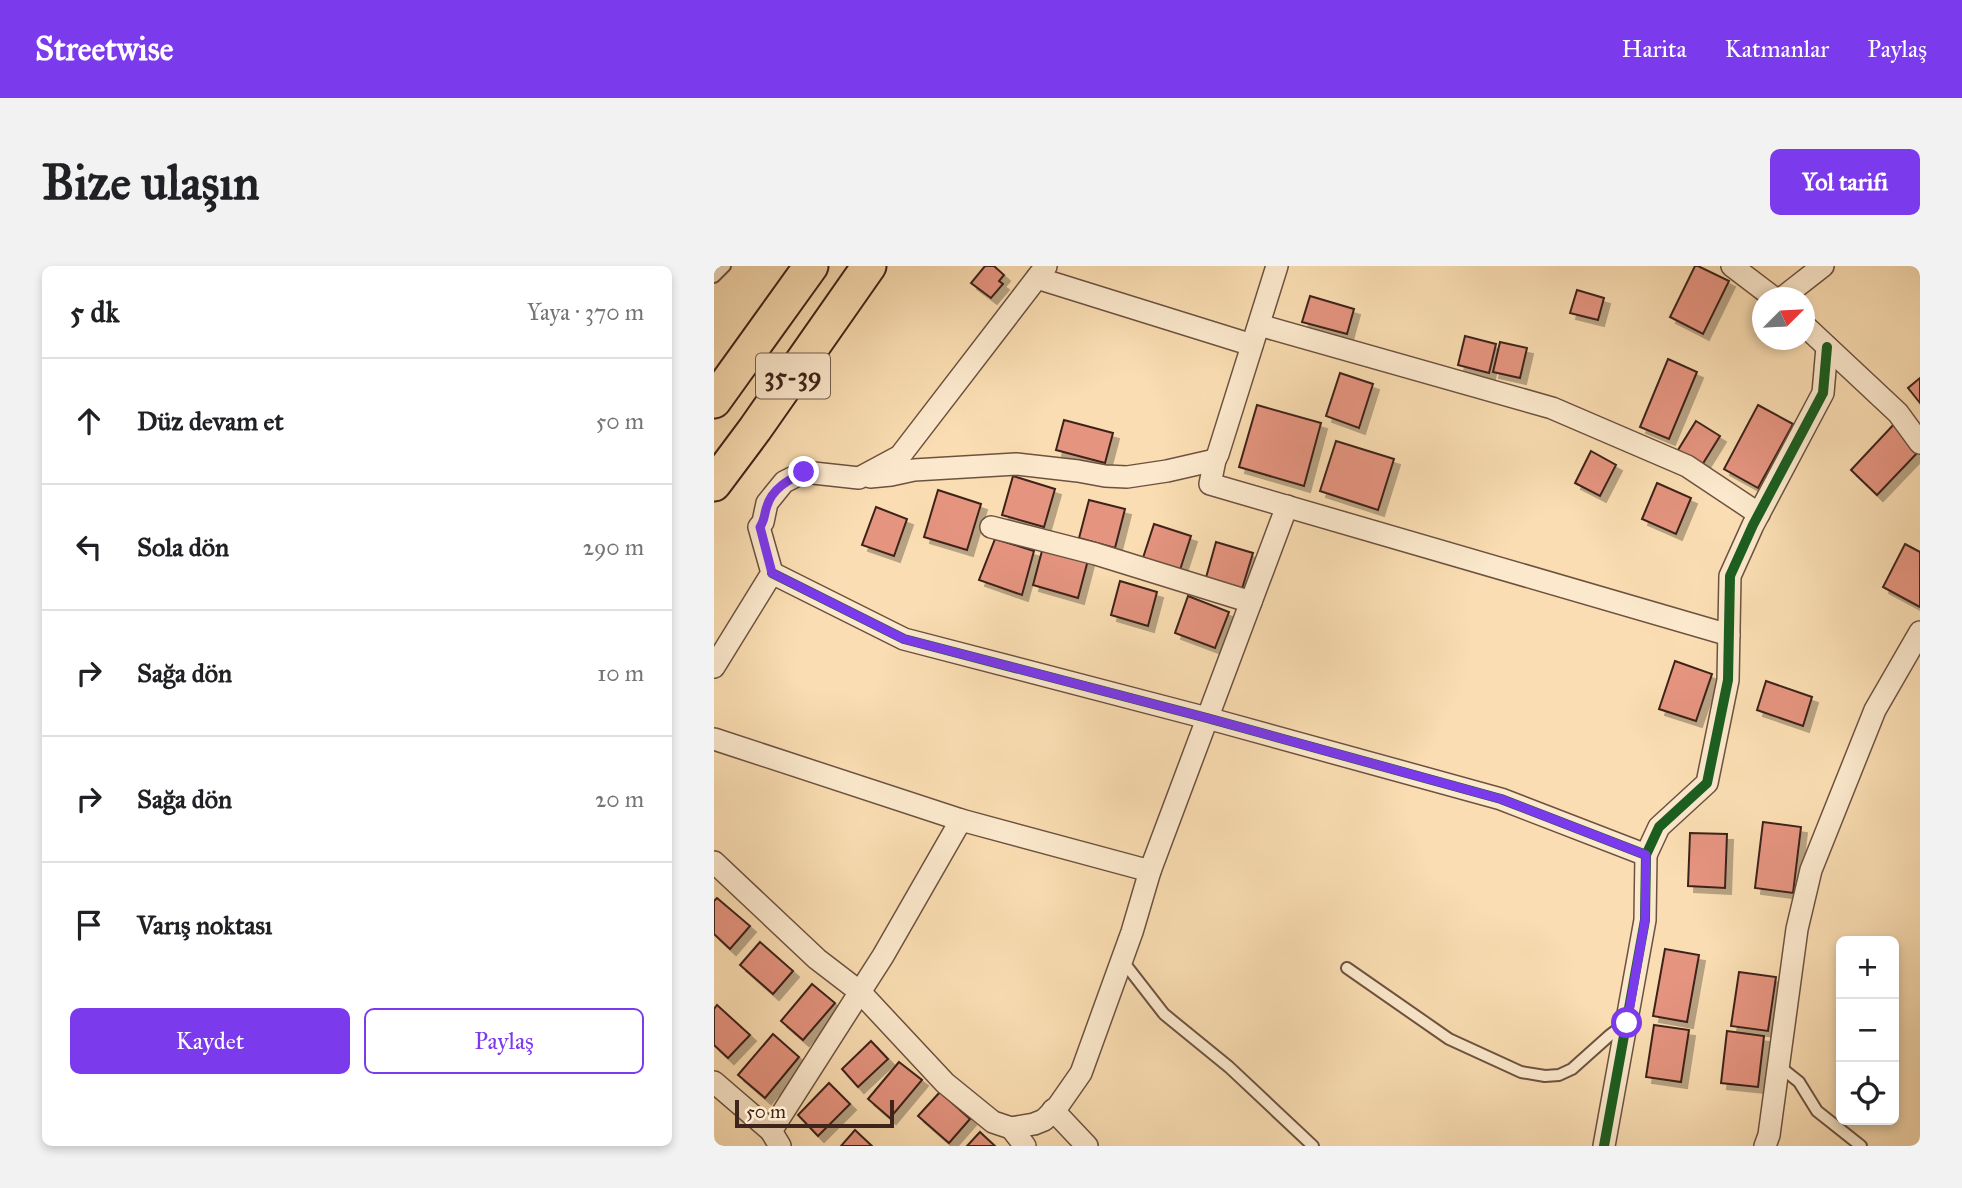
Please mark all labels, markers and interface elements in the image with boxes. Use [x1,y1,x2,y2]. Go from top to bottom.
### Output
text: Streetwise [35,29,173,69]
text: Harita [1622,34,1687,64]
text: Katmanlar [1725,34,1829,64]
text: Paylaş [1867,34,1927,64]
button: Yol tarifi [1770,149,1920,215]
text: Bize ulaşın [42,153,259,212]
north arrow [1752,287,1815,350]
text: 5 dk [70,294,119,330]
text: Yaya · 370 m [527,298,644,326]
road number: 35-39 [756,354,830,398]
icon: ahead [70,402,108,440]
text: Düz devam et [137,405,284,437]
text: 50 m [596,407,644,435]
route end [788,456,819,487]
icon: left [70,528,108,566]
text: Sola dön [137,531,229,563]
text: 290 m [583,533,644,561]
icon: right [70,654,108,692]
text: Sağa dön [137,657,232,689]
text: 10 m [597,659,644,687]
icon: right [70,780,108,818]
text: Sağa dön [137,783,232,815]
text: 20 m [595,785,644,813]
icon: arrive [70,906,108,944]
text: Varış noktası [137,909,272,941]
map controls [1836,936,1899,1125]
button: + [1836,936,1899,999]
button: − [1836,999,1899,1062]
route start [1611,1007,1642,1038]
button: Kaydet [70,1008,350,1074]
button: Paylaş [364,1008,644,1074]
button: locate [1836,1062,1899,1125]
scale bar [735,1097,894,1129]
text: 50 m [746,1100,786,1123]

